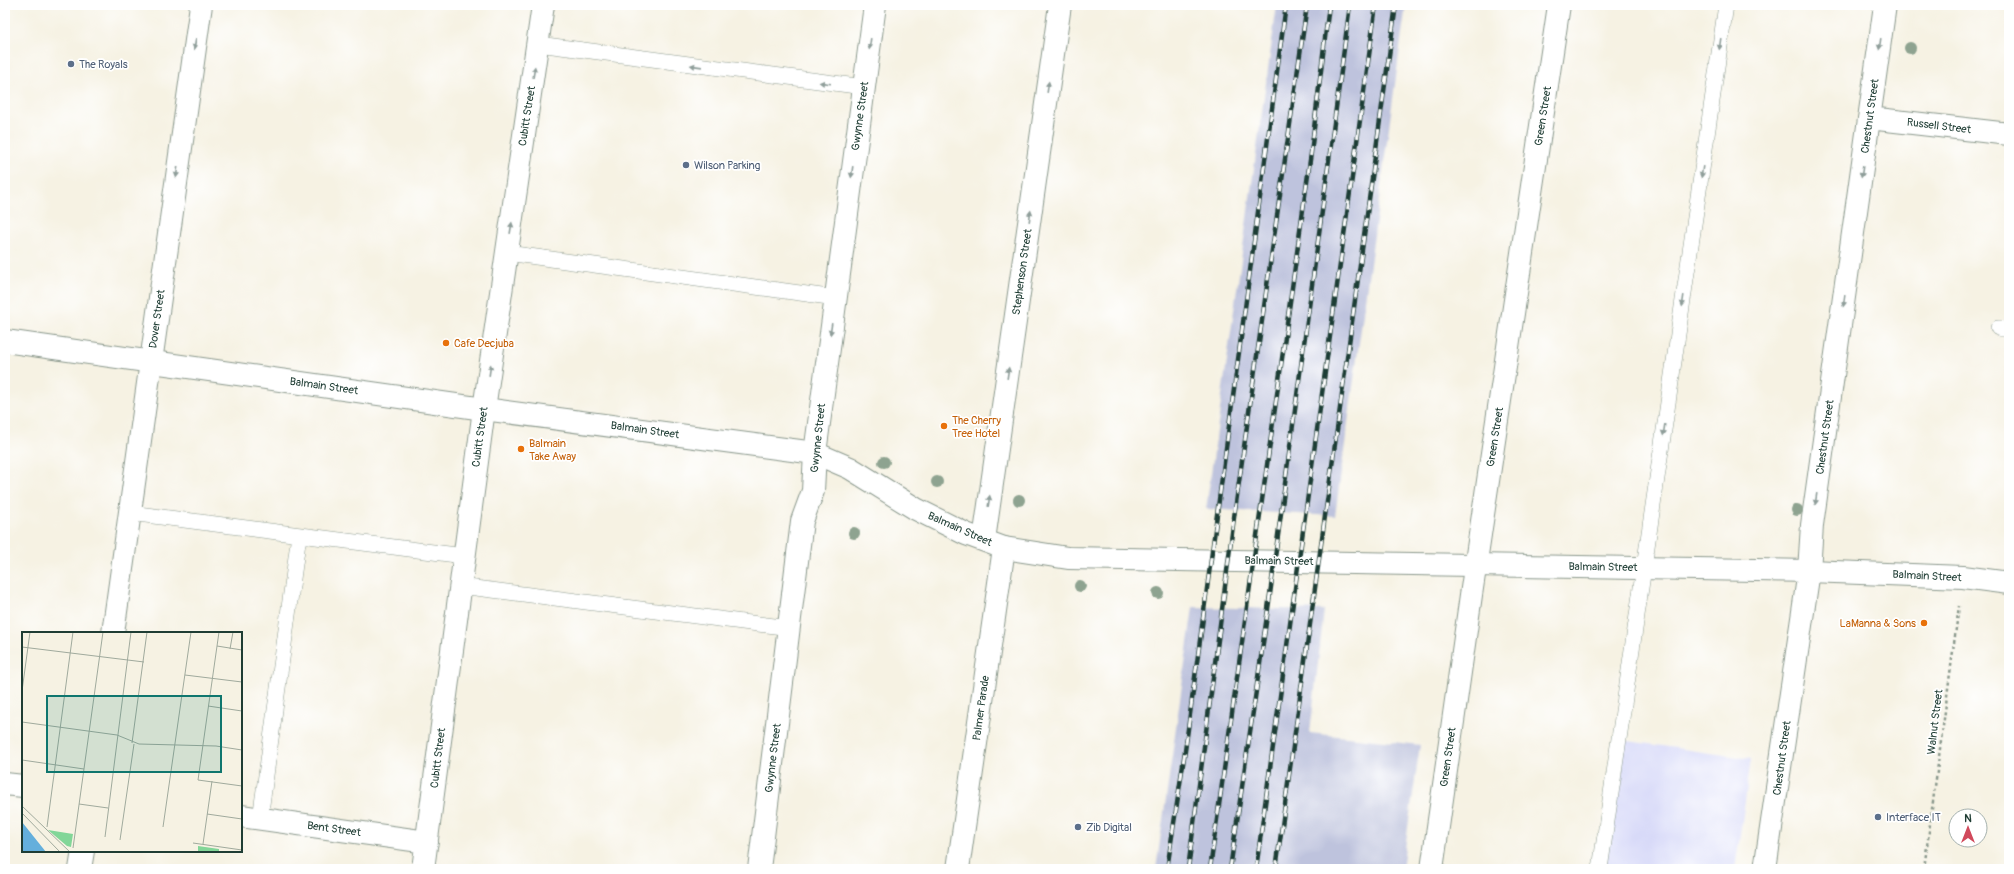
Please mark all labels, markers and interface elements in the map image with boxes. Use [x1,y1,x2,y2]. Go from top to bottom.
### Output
one-way arrow [192,38,198,50]
one-way arrow [867,38,873,50]
one-way arrow [1717,38,1723,50]
one-way arrow [1877,38,1883,50]
place label: The Royals [79,58,128,71]
marker: The Royals [66,59,76,69]
one-way arrow [690,63,702,69]
one-way arrow [531,66,537,78]
street label: Chestnut Street [1858,77,1882,154]
one-way arrow [819,80,831,86]
street label: Gwynne Street [849,80,871,151]
one-way arrow [1045,81,1051,94]
street label: Cubitt Street [516,84,538,147]
street label: Green Street [1532,85,1554,147]
street label: Russell Street [1906,116,1972,136]
place label: Wilson Parking [694,159,761,172]
marker: Wilson Parking [681,160,691,170]
one-way arrow [174,166,180,178]
one-way arrow [849,166,856,179]
one-way arrow [1699,166,1705,178]
one-way arrow [1859,166,1865,178]
one-way arrow [1027,210,1033,222]
one-way arrow [508,222,514,234]
street label: Stephenson Street [1010,227,1035,316]
street label: Dover Street [146,288,168,349]
one-way arrow [1680,295,1686,307]
one-way arrow [1841,295,1847,307]
one-way arrow [828,323,834,335]
place label: Cafe Decjuba [454,337,514,350]
marker: Cafe Decjuba [441,338,451,348]
one-way arrow [487,364,493,376]
one-way arrow [1005,367,1011,379]
street label: Balmain Street [289,375,360,397]
street label: Chestnut Street [1813,398,1837,475]
street label: Gwynne Street [808,402,828,473]
street label: Cubitt Street [469,405,491,468]
street label: Green Street [1484,406,1506,468]
place label: The Cherry Tree Hotel [952,414,1001,440]
street label: Balmain Street [610,419,681,441]
marker: The Cherry Tree Hotel [939,421,949,431]
one-way arrow [1661,424,1667,436]
place label: Balmain Take Away [529,437,576,463]
marker: Balmain Take Away [516,444,526,454]
one-way arrow [1813,493,1819,505]
one-way arrow [986,495,992,507]
street label: Balmain Street [926,509,995,549]
street label: Balmain Street [1244,554,1314,568]
street label: Balmain Street [1568,560,1638,574]
street label: Balmain Street [1892,568,1962,584]
place label: LaManna & Sons [1840,617,1916,630]
marker: LaManna & Sons [1919,618,1929,628]
inset map [22,632,242,852]
street label: Palmer Parade [970,674,992,741]
street label: Walnut Street [1925,688,1946,755]
street label: Chestnut Street [1770,719,1794,796]
street label: Gwynne Street [762,722,784,793]
street label: Cubitt Street [428,726,448,789]
street label: Green Street [1437,726,1459,788]
north arrow [1948,808,1988,848]
place label: Interface IT [1886,811,1941,824]
marker: Interface IT [1873,812,1883,822]
text: N [1964,812,1972,825]
street label: Bent Street [306,819,362,839]
place label: Zib Digital [1086,821,1132,834]
marker: Zib Digital [1073,822,1083,832]

